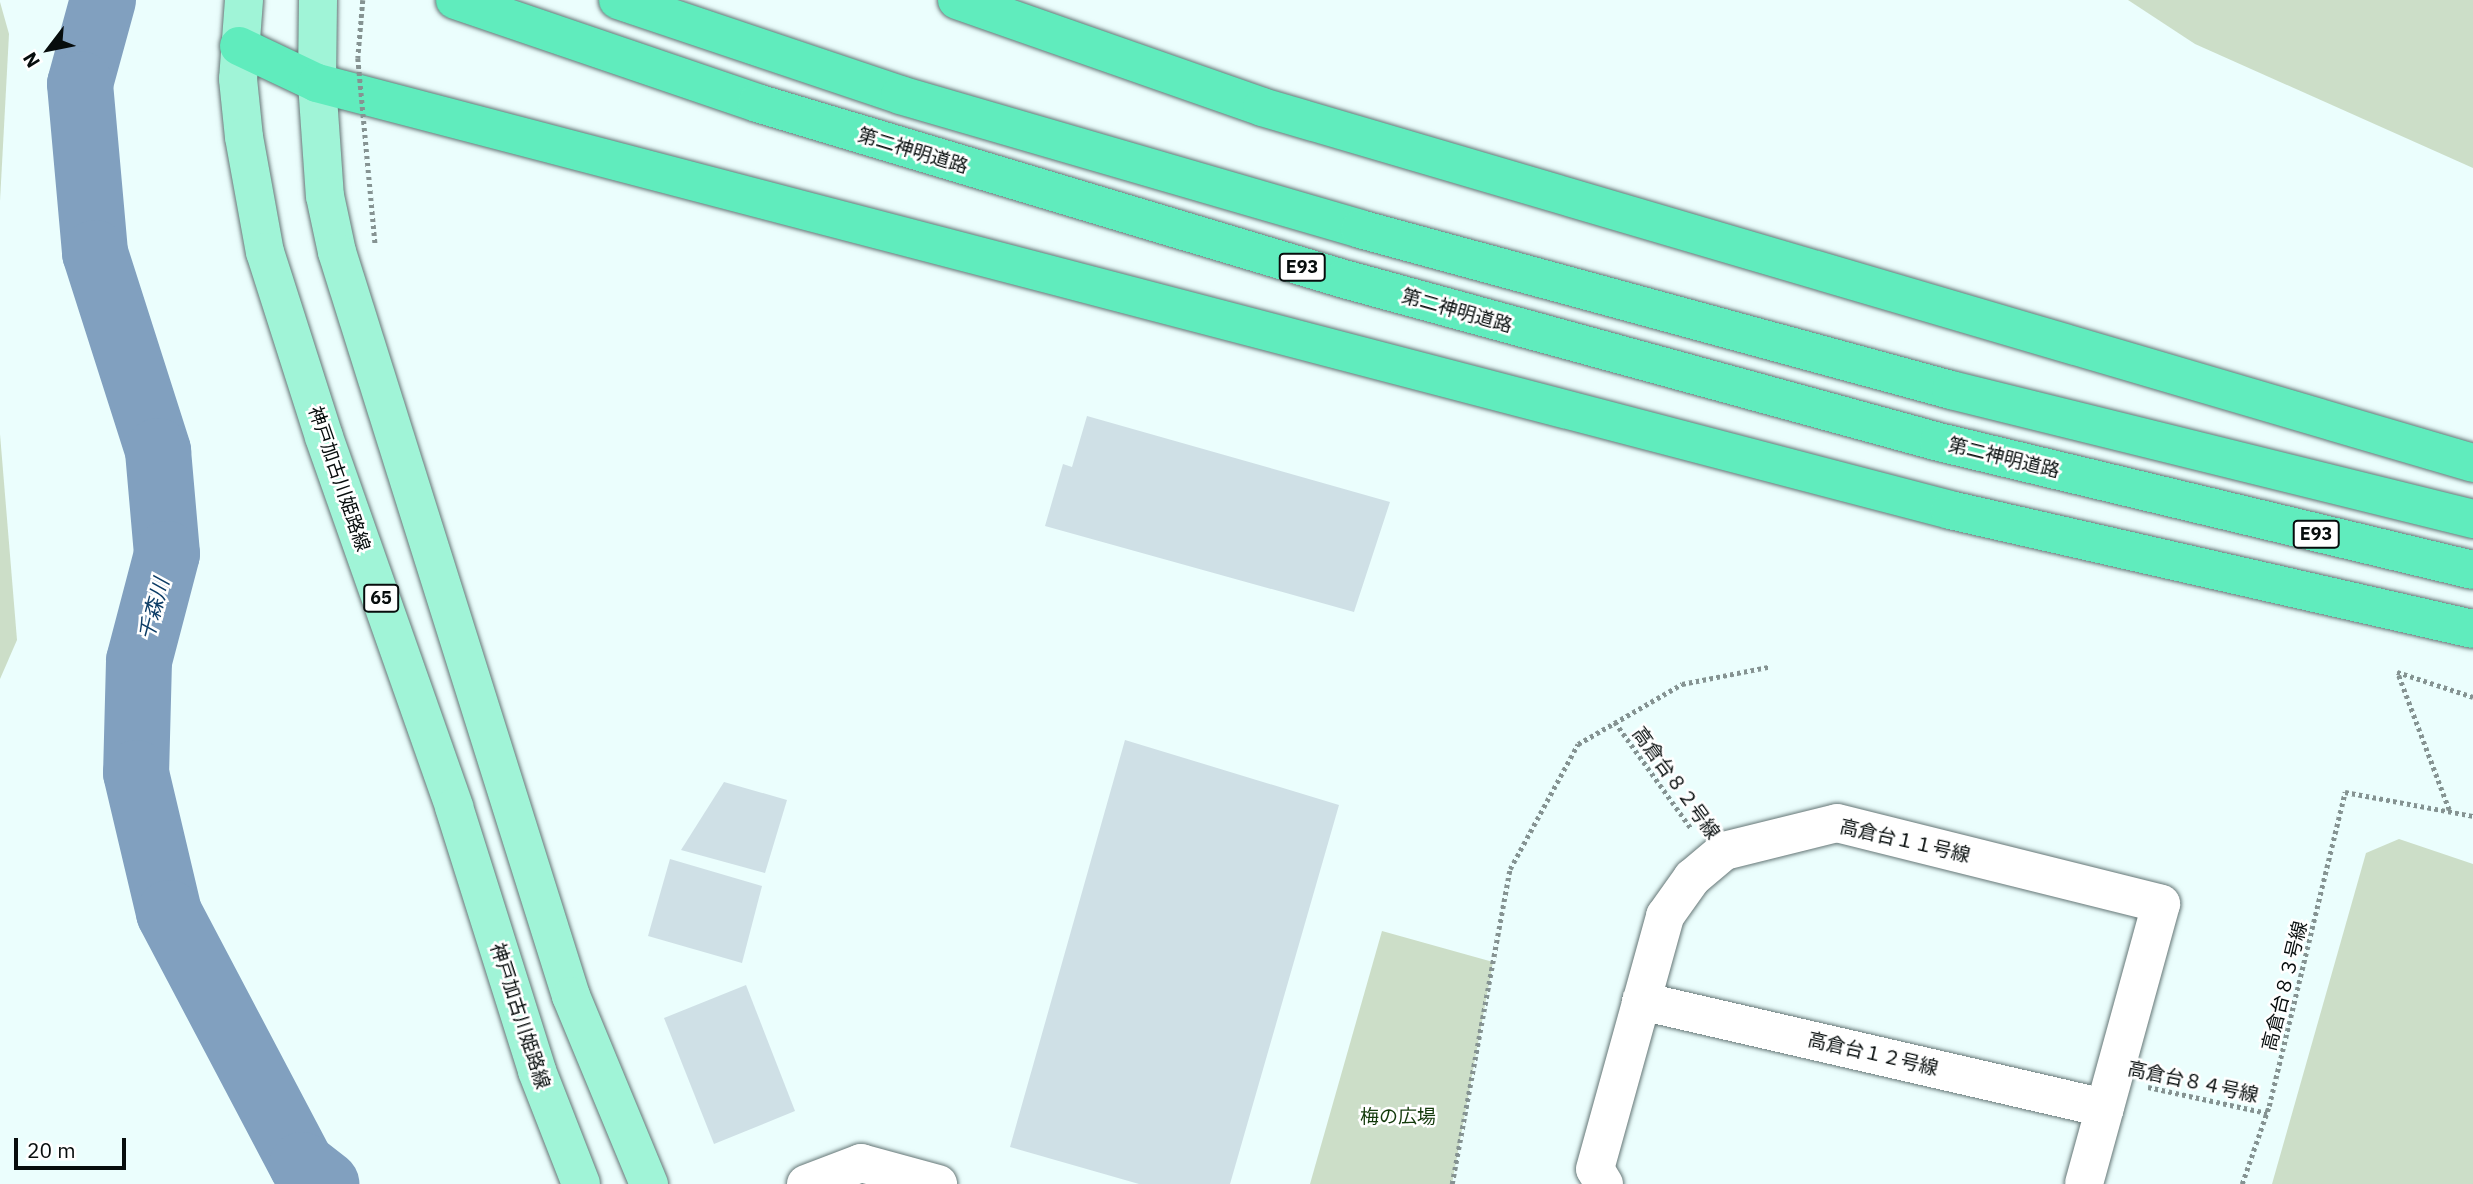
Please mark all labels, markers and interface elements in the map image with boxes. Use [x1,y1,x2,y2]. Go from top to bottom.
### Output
north arrow [14,14,84,84]
text: N [17,48,45,72]
street label: 第二神明道路 [855,123,971,179]
road number: E93 [1278,253,1326,282]
street label: 第二神明道路 [1399,284,1515,338]
street label: 神戸加古川姫路線 [303,403,375,555]
street label: 第二神明道路 [1946,433,2062,483]
road number: E93 [2292,520,2340,548]
water label: 千森川 [133,575,173,643]
road number: 65 [362,584,400,612]
street label: 高倉台８２号線 [1628,722,1724,844]
street label: 高倉台１１号線 [1838,815,1972,867]
street label: 高倉台８３号線 [2258,919,2312,1053]
street label: 神戸加古川姫路線 [486,940,554,1092]
street label: 高倉台１２号線 [1806,1028,1940,1080]
street label: 高倉台８４号線 [2126,1057,2260,1107]
park label: 梅の広場 [1360,1106,1436,1128]
scale bar [18,1124,130,1168]
text: 20 m [27,1136,76,1164]

